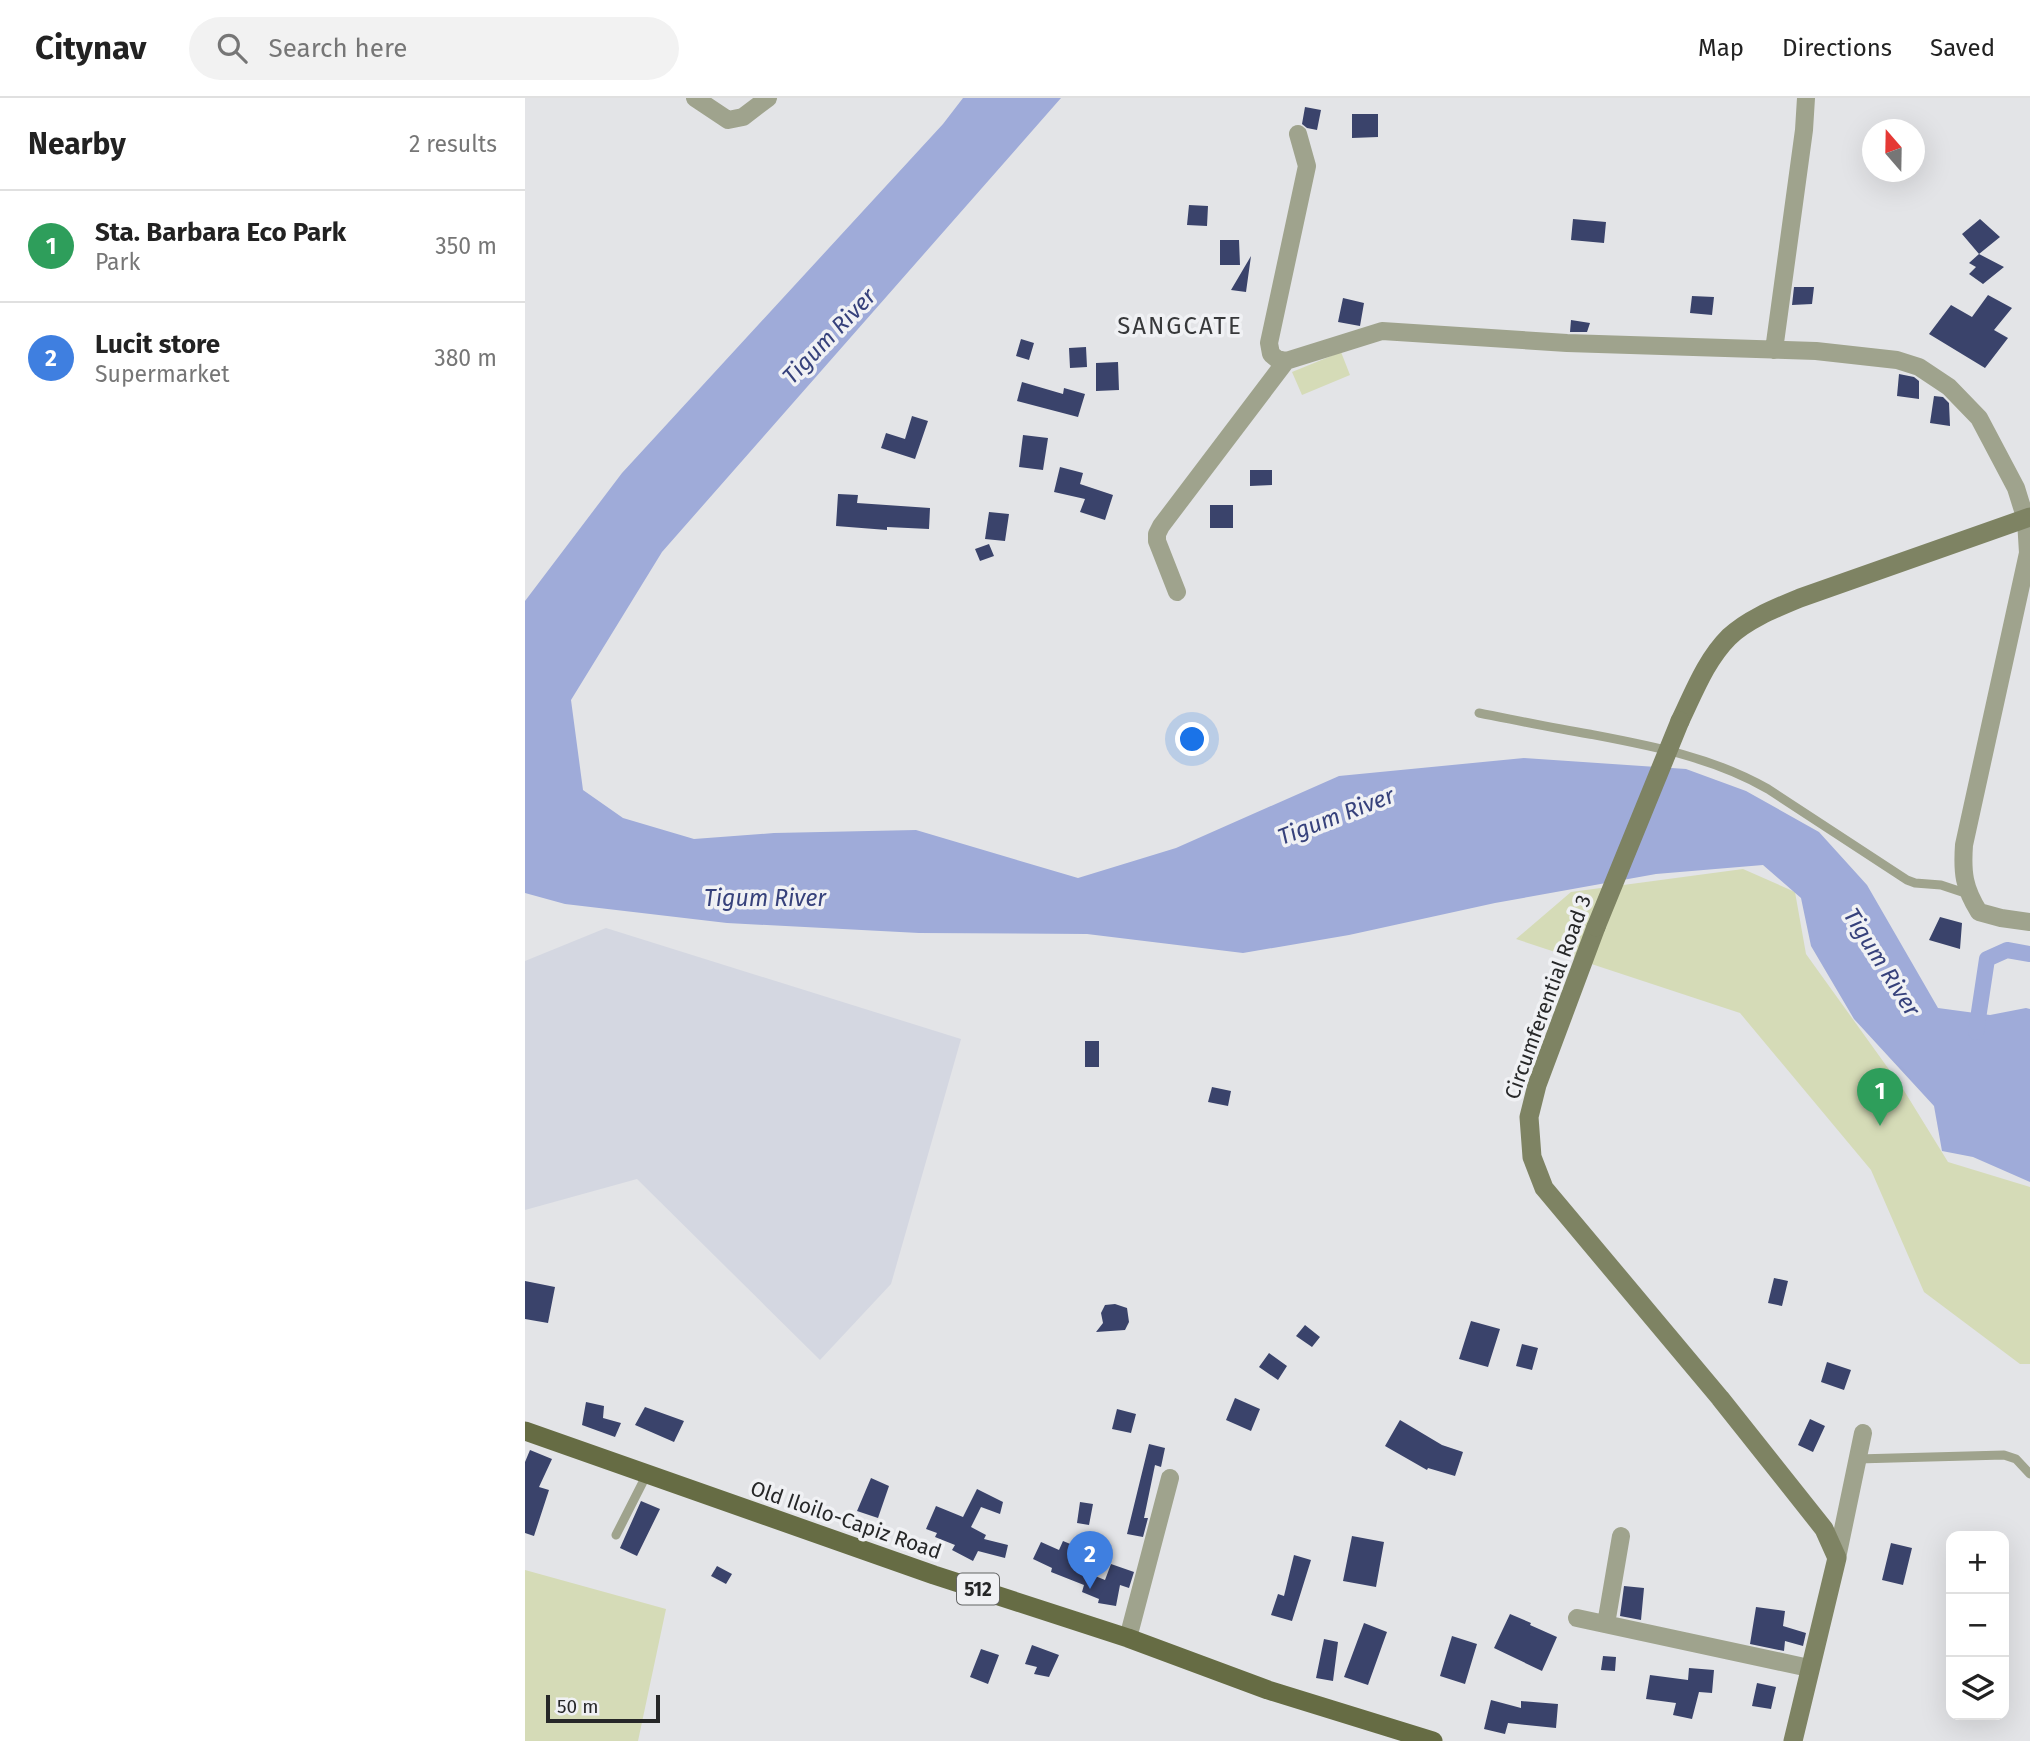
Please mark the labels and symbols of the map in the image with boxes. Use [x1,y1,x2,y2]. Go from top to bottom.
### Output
north arrow [1862,119,1925,182]
water label: Tigum River [777,281,882,390]
district label: SANGCATE [1117,312,1243,340]
your location [1175,722,1209,756]
water label: Tigum River [1274,781,1399,851]
water label: Tigum River [704,884,827,912]
street label: Circumferential Road 3 [1499,891,1597,1103]
water label: Tigum River [1838,903,1927,1022]
pin: 1 [1857,1068,1903,1126]
street label: Old Iloilo-Capiz Road [747,1475,945,1565]
pin: 2 [1067,1531,1113,1589]
road number: 512 [957,1574,999,1604]
scale bar [546,1692,660,1724]

